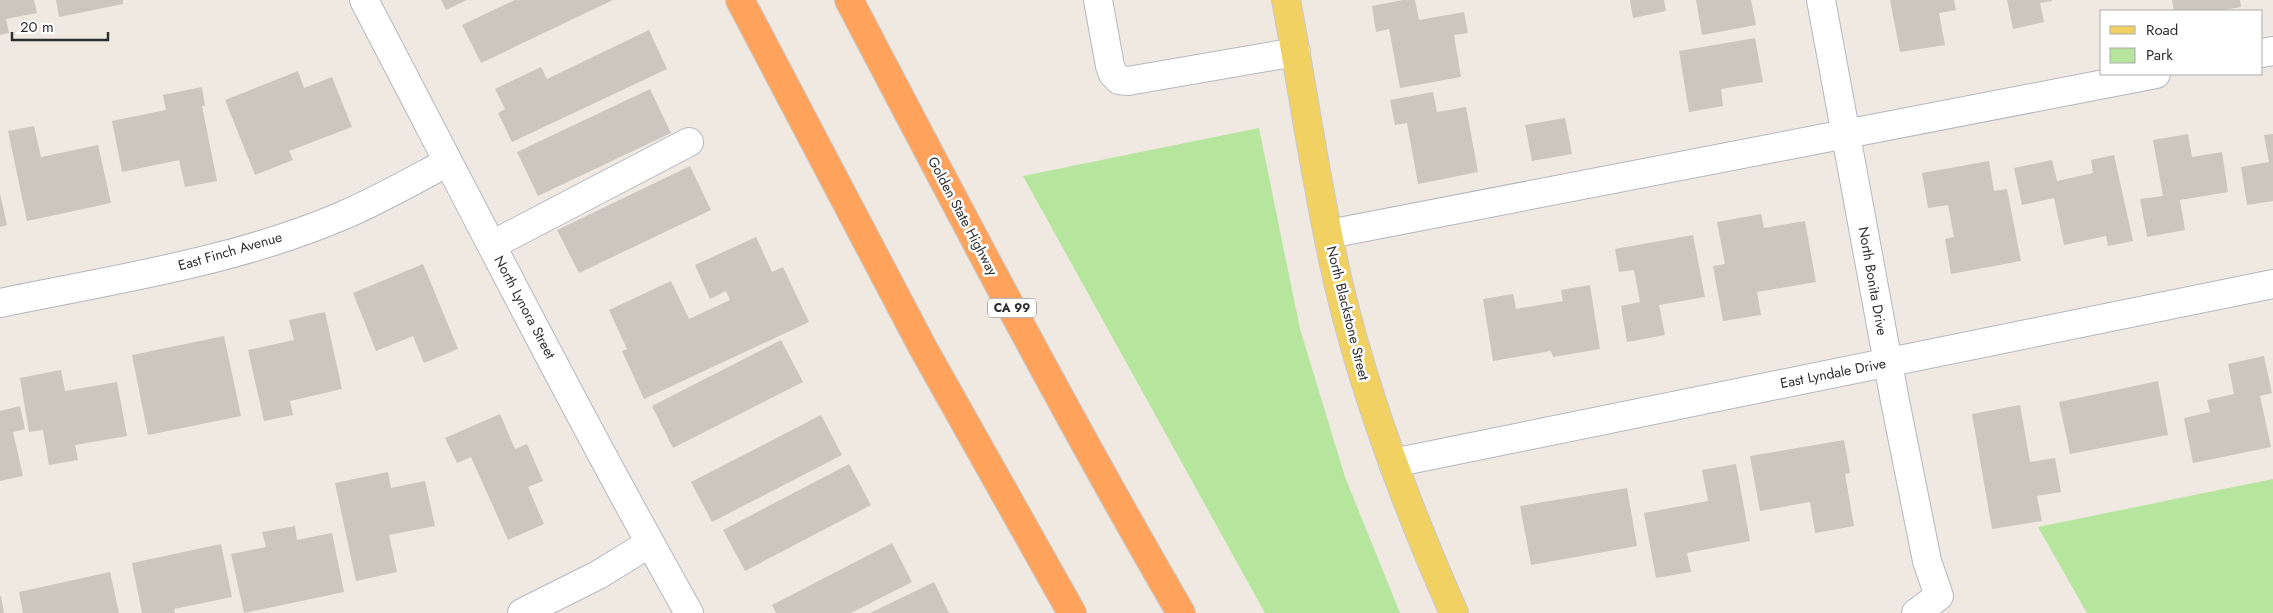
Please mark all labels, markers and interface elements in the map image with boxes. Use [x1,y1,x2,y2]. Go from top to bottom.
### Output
scale bar [12,10,109,42]
legend [2100,10,2263,75]
text: 20 m [20,16,54,38]
text: Road [2146,19,2178,41]
text: Park [2146,44,2173,66]
street label: Golden State Highway [923,153,1003,280]
street label: North Bonita Drive [1854,225,1892,337]
street label: East Finch Avenue [176,227,284,275]
street label: North Blackstone Street [1322,244,1375,383]
street label: North Lynora Street [489,252,561,363]
road number: CA 99 [988,298,1036,318]
street label: East Lyndale Drive [1778,353,1888,393]

